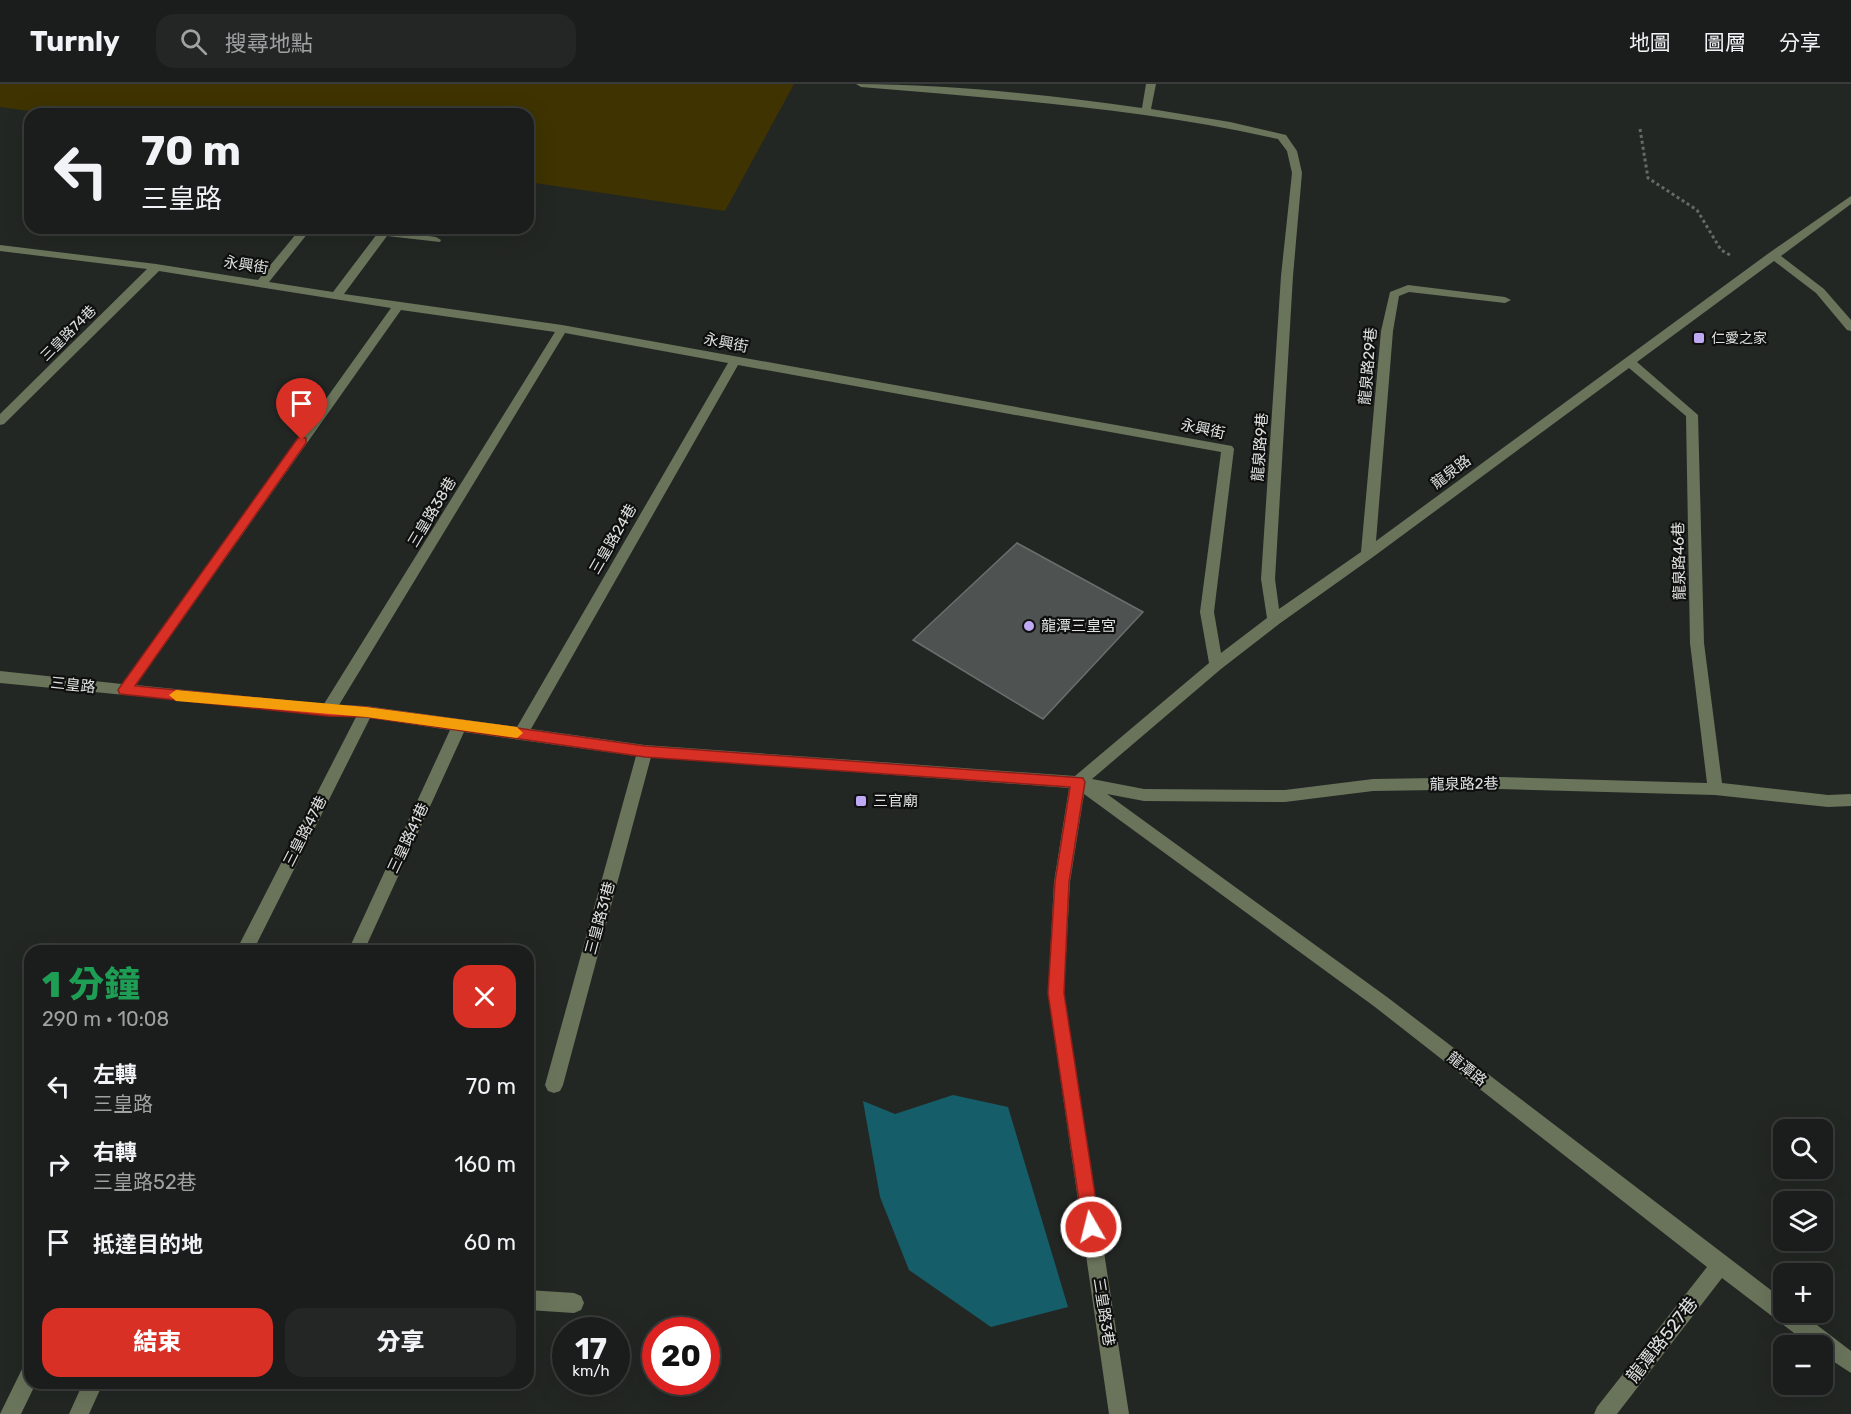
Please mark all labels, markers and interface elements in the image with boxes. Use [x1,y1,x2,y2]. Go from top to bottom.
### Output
search box [156,14,576,68]
text: Turnly [30,25,120,58]
icon: search [177,25,210,58]
text: 搜尋地點 [225,30,313,57]
text: 地圖 [1629,30,1671,55]
text: 圖層 [1704,30,1746,55]
text: 分享 [1779,30,1821,55]
text: 70 m [141,126,241,176]
icon: left [42,132,120,210]
text: 三皇路 [141,183,222,215]
street label: 永興街 [222,253,270,277]
street label: 三皇路74巷 [37,302,100,365]
street label: 龍泉路29巷 [1356,327,1380,405]
street label: 永興街 [702,330,750,356]
place label: 仁愛之家 [1711,330,1767,347]
marker: 仁愛之家 [1692,331,1706,345]
pin [276,378,327,440]
icon: arrive [285,387,318,420]
street label: 龍泉路9巷 [1249,412,1271,482]
street label: 永興街 [1179,416,1227,442]
street label: 龍泉路 [1428,451,1474,493]
street label: 三皇路38巷 [404,474,460,550]
street label: 三皇路24巷 [586,501,640,577]
street label: 龍泉路46巷 [1669,522,1689,600]
place label: 龍潭三皇宮 [1041,617,1116,635]
marker: 龍潭三皇宮 [1022,619,1036,633]
street label: 三皇路 [50,674,96,696]
street label: 龍泉路2巷 [1429,774,1499,794]
place label: 三官廟 [873,792,918,810]
street label: 三皇路47巷 [280,793,330,869]
marker: 三官廟 [854,794,868,808]
street label: 三皇路41巷 [384,800,432,876]
street label: 三皇路31巷 [582,879,618,957]
text: 1 分鐘 [42,963,140,1006]
button: close [453,965,516,1028]
text: 290 m · 10:08 [42,1007,169,1031]
street label: 龍潭路 [1444,1048,1490,1090]
text: 左轉 [93,1061,137,1088]
icon: left [42,1070,75,1103]
text: 70 m [466,1073,516,1100]
text: 三皇路 [93,1092,153,1116]
map controls [1773,1119,1833,1395]
button: search [1773,1119,1833,1179]
text: 右轉 [93,1139,137,1166]
icon: right [42,1148,75,1181]
text: 160 m [454,1151,516,1178]
text: 三皇路52巷 [93,1170,197,1194]
button: layers [1773,1191,1833,1251]
position arrow [1059,1195,1123,1259]
icon: arrive [42,1226,75,1259]
text: 60 m [464,1229,516,1256]
text: 抵達目的地 [93,1231,203,1258]
button: + [1773,1263,1833,1323]
street label: 三皇路3巷 [1090,1277,1118,1347]
street label: 龍潭路527巷 [1622,1293,1702,1387]
button: 結束 [42,1308,273,1377]
button: 分享 [285,1308,516,1377]
speed limit sign: 20 [642,1317,720,1395]
text: 17 [575,1331,607,1367]
button: − [1773,1335,1833,1395]
text: km/h [572,1362,610,1380]

